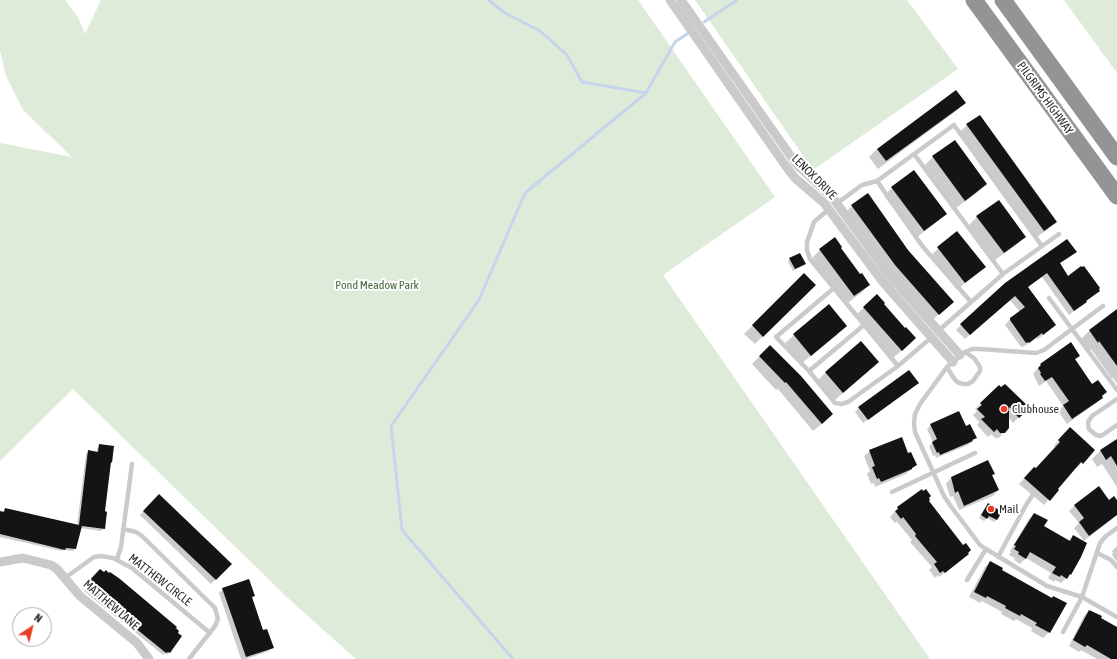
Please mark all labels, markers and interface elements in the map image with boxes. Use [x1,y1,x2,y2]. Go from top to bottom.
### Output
street label: PILGRIMS HIGHWAY [1014,59,1076,137]
street label: LENOX DRIVE [789,152,839,202]
park label: Pond Meadow Park [335,278,419,292]
place label: Clubhouse [1012,402,1059,416]
marker: Clubhouse [999,404,1009,414]
place label: Mail [999,502,1019,516]
marker: Mail [986,504,996,514]
street label: MATTHEW CIRCLE [126,551,194,609]
street label: MATTHEW LANE [80,577,142,633]
north arrow [12,607,52,647]
text: N [32,611,44,625]

